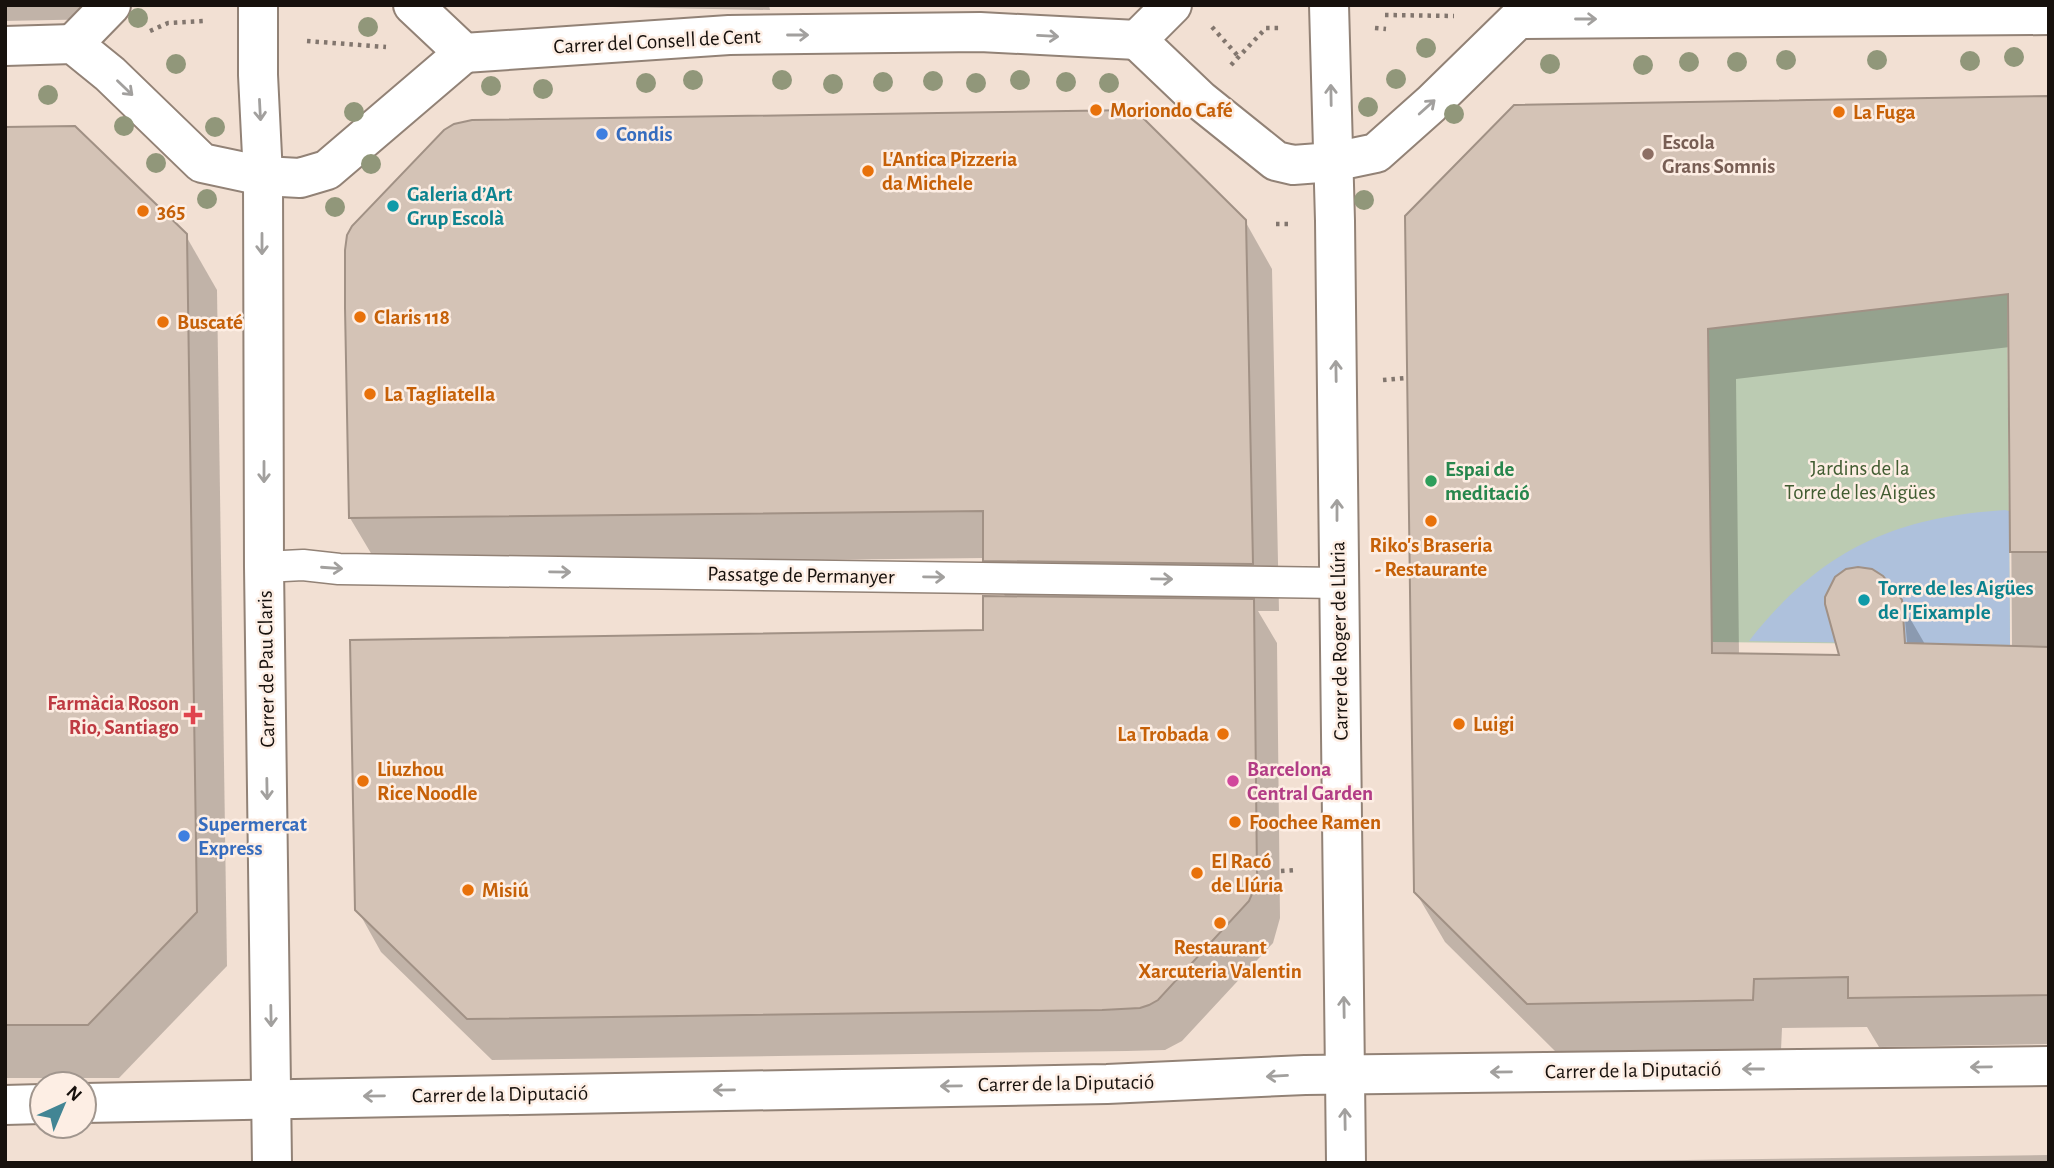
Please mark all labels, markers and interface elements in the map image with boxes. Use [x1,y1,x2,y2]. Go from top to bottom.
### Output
one-way arrow [1574,12,1597,25]
street label: Carrer del Consell de Cent [553,26,762,57]
one-way arrow [786,28,809,42]
one-way arrow [1036,29,1059,42]
one-way arrow [116,80,133,97]
one-way arrow [1324,84,1338,107]
one-way arrow [254,98,267,121]
one-way arrow [1418,99,1435,116]
place label: Moriondo Café [1110,100,1233,121]
marker: Moriondo Café [1088,102,1104,118]
place label: La Fuga [1853,102,1916,123]
marker: La Fuga [1831,104,1847,120]
place label: Condis [616,124,672,145]
marker: Condis [594,126,610,142]
place label: Escola Grans Somnis [1662,132,1775,177]
marker: Escola Grans Somnis [1640,146,1656,162]
place label: L'Antica Pizzeria da Michele [882,149,1017,194]
marker: L'Antica Pizzeria da Michele [860,163,876,179]
place label: Galeria d’Art Grup Escolà [407,184,512,229]
marker: Galeria d’Art Grup Escolà [385,198,401,214]
place label: 365 [157,201,185,222]
marker: 365 [135,203,151,219]
one-way arrow [256,232,269,255]
place label: Claris 118 [374,307,450,328]
marker: Claris 118 [352,309,368,325]
place label: Buscaté [177,312,243,333]
marker: Buscaté [155,314,171,330]
one-way arrow [1329,360,1343,383]
place label: La Tagliatella [384,384,495,405]
marker: La Tagliatella [362,386,378,402]
park label: Jardins de la Torre de les Aigües [1784,458,1936,503]
place label: Espai de meditació [1445,459,1530,504]
one-way arrow [257,460,271,483]
marker: Espai de meditació [1423,473,1439,489]
one-way arrow [1330,499,1344,522]
marker: Riko's Braseria - Restaurante [1423,513,1439,529]
place label: Riko's Braseria - Restaurante [1369,535,1493,580]
street label: Carrer de Roger de Llúria [1327,541,1352,741]
one-way arrow [321,562,343,575]
street label: Passatge de Permanyer [707,563,895,588]
one-way arrow [548,565,571,579]
one-way arrow [923,570,946,583]
one-way arrow [1150,573,1173,586]
place label: Torre de les Aigües de l'Eixample [1878,578,2034,623]
street label: Carrer de Pau Claris [255,590,278,748]
marker: Torre de les Aigües de l'Eixample [1856,592,1872,608]
place label: Farmàcia Roson Rio, Santiago [47,693,179,738]
marker: Farmàcia Roson Rio, Santiago [185,707,201,723]
place label: Luigi [1473,714,1515,735]
marker: Luigi [1451,716,1467,732]
place label: La Trobada [1117,724,1209,745]
marker: La Trobada [1215,726,1231,742]
place label: Liuzhou Rice Noodle [377,759,478,804]
place label: Barcelona Central Garden [1247,759,1373,804]
marker: Liuzhou Rice Noodle [355,773,371,789]
marker: Barcelona Central Garden [1225,773,1241,789]
one-way arrow [261,777,274,800]
place label: Foochee Ramen [1249,812,1381,833]
place label: Supermercat Express [198,814,307,859]
marker: Foochee Ramen [1227,814,1243,830]
marker: Supermercat Express [176,828,192,844]
place label: El Racó de Llúria [1211,851,1283,896]
marker: El Racó de Llúria [1189,865,1205,881]
place label: Misiú [482,880,529,901]
marker: Misiú [460,882,476,898]
marker: Restaurant Xarcuteria Valentin [1212,915,1228,931]
place label: Restaurant Xarcuteria Valentin [1138,937,1302,982]
one-way arrow [1337,996,1351,1019]
one-way arrow [264,1004,278,1027]
street label: Carrer de la Diputació [1545,1058,1721,1083]
one-way arrow [1969,1060,1992,1074]
one-way arrow [1742,1062,1765,1076]
one-way arrow [1490,1065,1513,1079]
one-way arrow [1265,1069,1288,1082]
north arrow [28,1070,98,1140]
street label: Carrer de la Diputació [978,1071,1154,1096]
one-way arrow [940,1079,963,1093]
text: N [62,1082,85,1105]
street label: Carrer de la Diputació [412,1082,588,1107]
one-way arrow [713,1083,736,1097]
one-way arrow [363,1089,386,1103]
one-way arrow [1339,1108,1352,1131]

